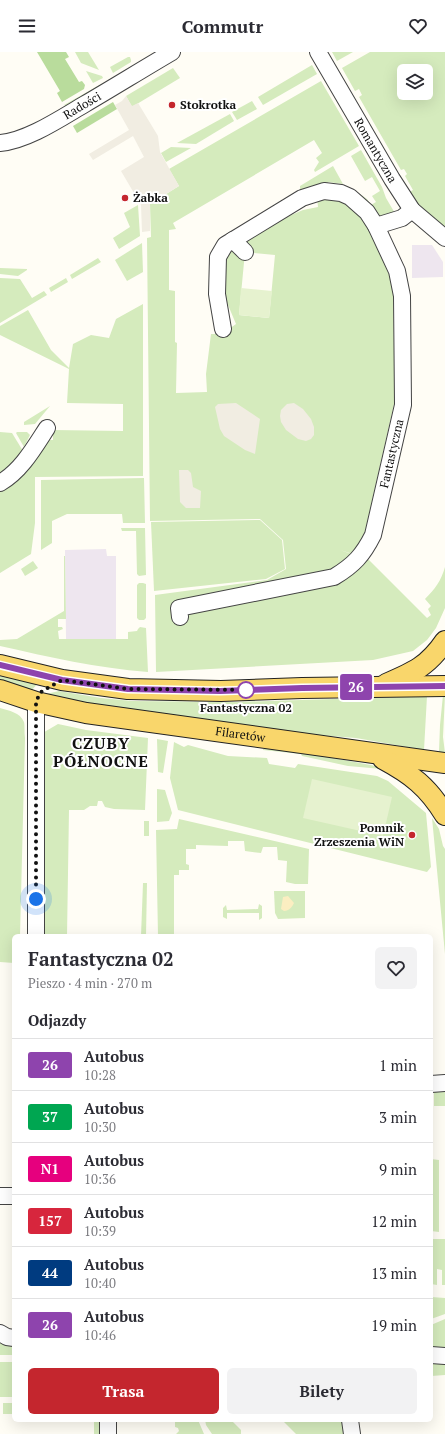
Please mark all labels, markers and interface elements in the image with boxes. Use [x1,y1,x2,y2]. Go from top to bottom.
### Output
text: Commutr [182,14,263,38]
icon: menu [16,15,38,37]
icon: heart [407,15,429,37]
map controls [397,64,433,100]
button: layers [397,64,433,100]
street label: Radości [60,88,104,122]
place label: Stokrotka [180,97,237,112]
marker: Stokrotka [167,100,177,110]
street label: Romantyczna [351,115,400,185]
place label: Żabka [133,190,168,205]
marker: Żabka [120,193,130,203]
street label: Fantastyczna [376,418,407,489]
line badge: 26 [338,674,374,700]
text: 26 [348,677,364,696]
marker: Fantastyczna 02 [237,681,255,699]
place label: Fantastyczna 02 [200,700,292,715]
street label: Filaretów [215,723,267,745]
district label: CZUBY PÓŁNOCNE [53,732,149,772]
place label: Pomnik Zrzeszenia WiN [314,820,404,849]
marker: Pomnik Zrzeszenia WiN [407,830,417,840]
your location [26,889,46,909]
text: Fantastyczna 02 [28,946,174,971]
button: heart [375,947,417,989]
text: Pieszo · 4 min · 270 m [28,974,152,992]
text: Odjazdy [28,1010,86,1030]
text: Autobus [84,1046,144,1066]
text: 26 [42,1055,58,1074]
text: 1 min [379,1055,417,1075]
text: 10:28 [84,1066,116,1084]
text: Autobus [84,1098,144,1118]
text: 37 [42,1107,58,1126]
text: 3 min [379,1107,417,1127]
text: 10:30 [84,1118,116,1136]
text: Autobus [84,1150,144,1170]
text: N1 [41,1159,59,1178]
text: 9 min [379,1159,417,1179]
text: 10:36 [84,1170,116,1188]
text: Autobus [84,1202,144,1222]
text: 157 [38,1211,62,1230]
text: 12 min [371,1211,417,1231]
text: 10:39 [84,1222,116,1240]
text: Autobus [84,1254,144,1274]
text: 44 [42,1263,58,1282]
text: 13 min [371,1263,417,1283]
text: 10:40 [84,1274,116,1292]
text: Autobus [84,1306,144,1326]
text: 26 [42,1315,58,1334]
text: 19 min [371,1315,417,1335]
text: 10:46 [84,1326,116,1344]
button: Trasa [28,1368,219,1414]
button: Bilety [227,1368,417,1414]

